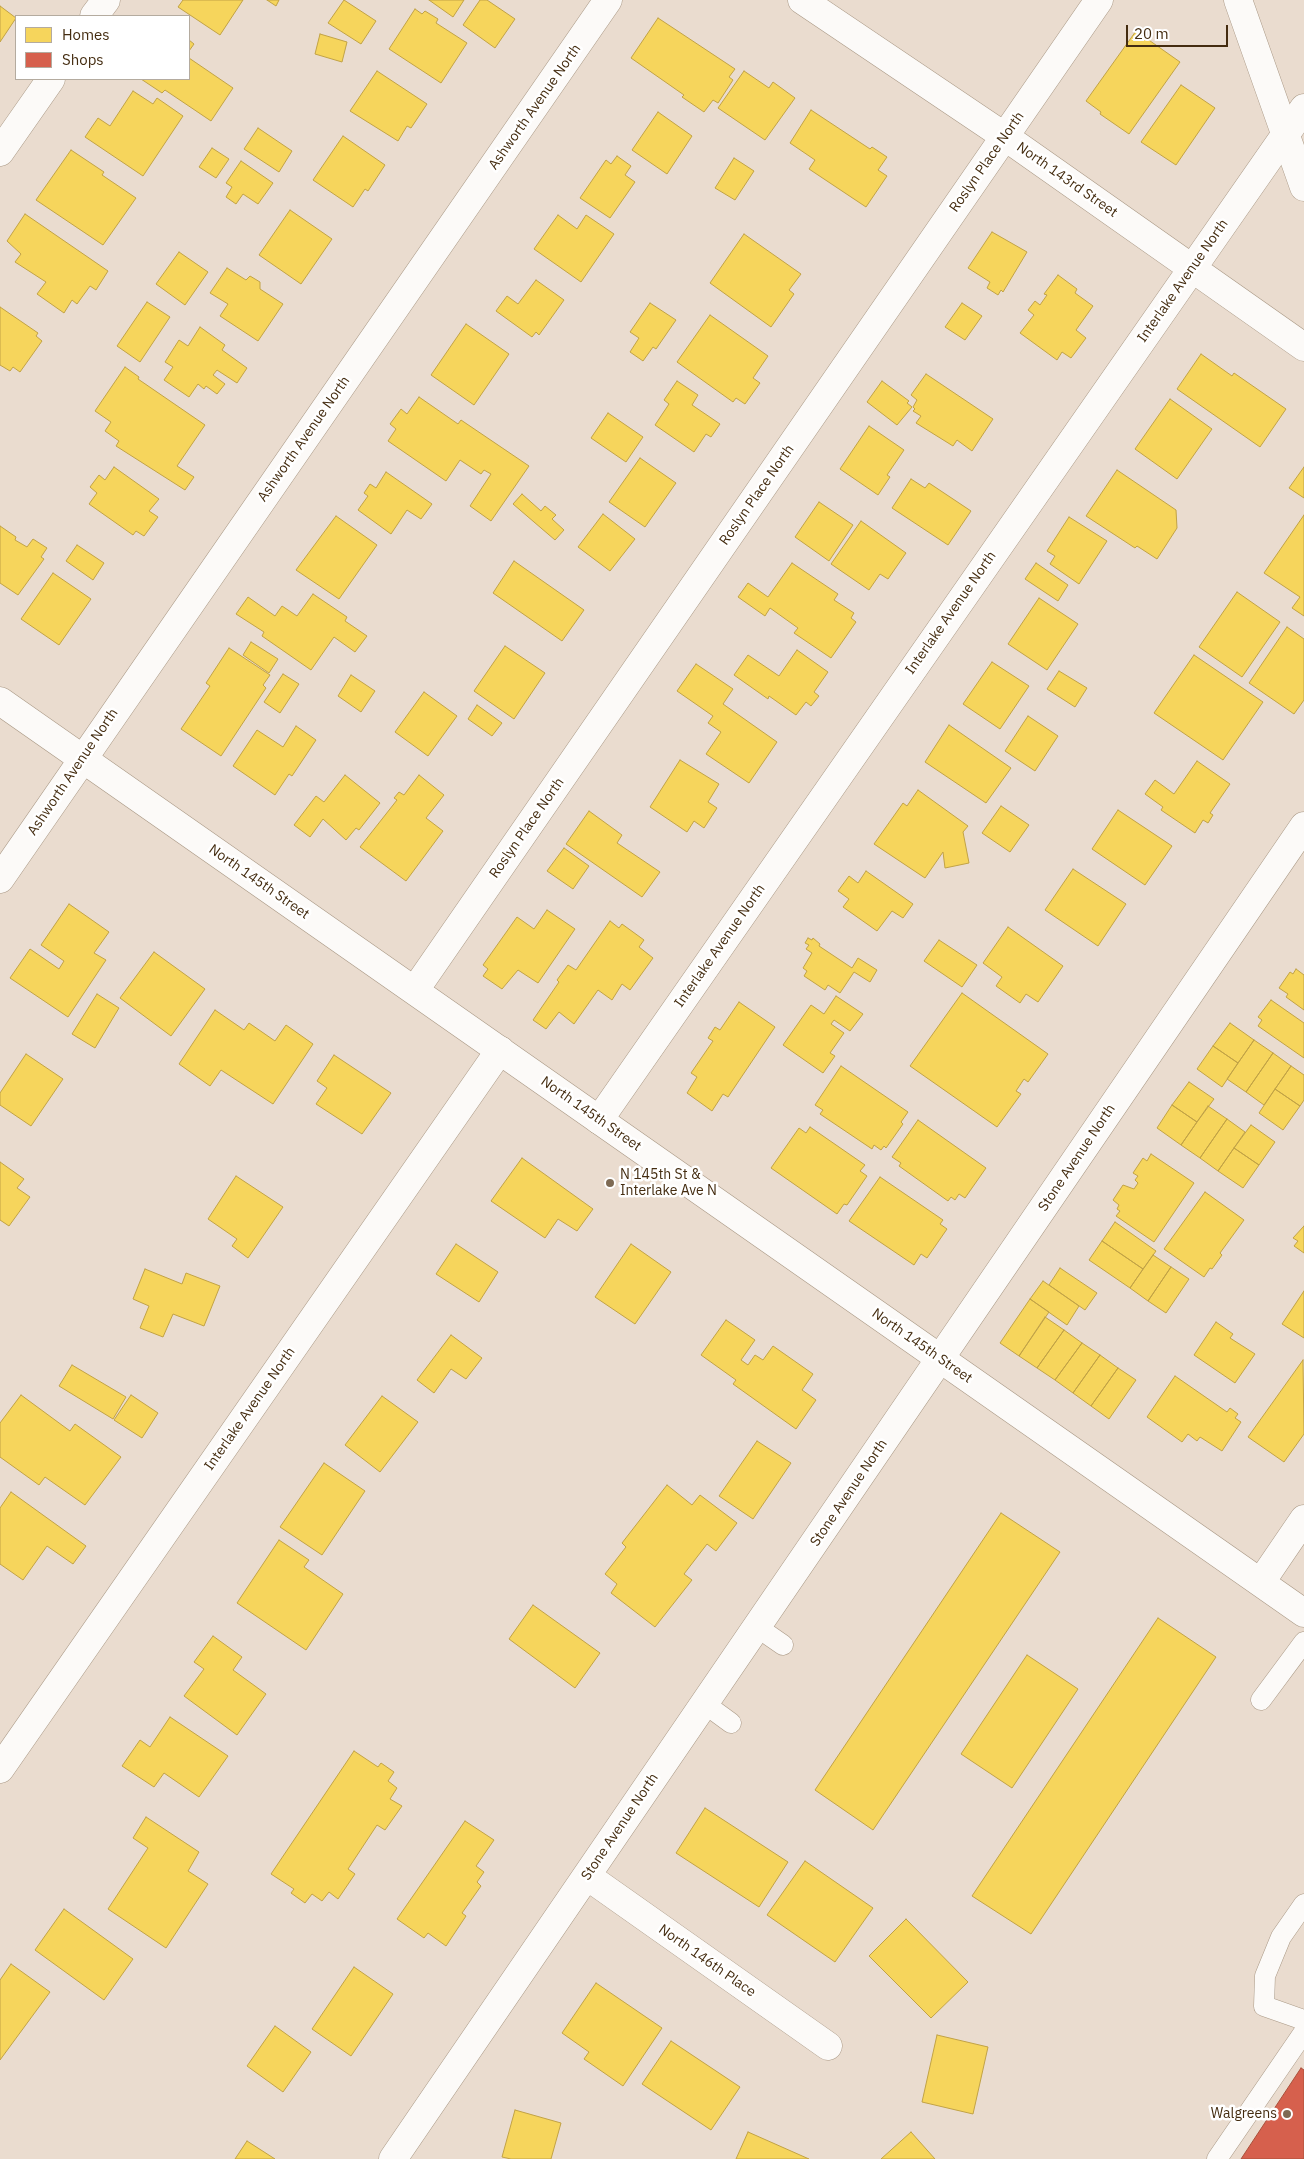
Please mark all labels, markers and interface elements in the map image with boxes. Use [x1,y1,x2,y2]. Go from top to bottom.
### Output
legend [15,15,190,80]
scale bar [1129,15,1232,47]
text: 20 m [1134,24,1169,43]
text: Homes [62,25,110,44]
street label: Ashworth Avenue North [485,41,585,173]
text: Shops [62,50,104,69]
street label: Roslyn Place North [946,109,1028,215]
street label: North 143rd Street [1013,139,1121,221]
street label: Interlake Avenue North [1134,216,1232,346]
street label: Ashworth Avenue North [254,373,354,505]
street label: Roslyn Place North [716,442,798,548]
street label: Interlake Avenue North [902,548,1000,678]
street label: Ashworth Avenue North [24,705,122,839]
street label: Roslyn Place North [486,775,568,881]
street label: North 145th Street [205,841,313,923]
street label: Interlake Avenue North [671,881,769,1011]
street label: North 145th Street [537,1073,645,1155]
street label: Stone Avenue North [1035,1101,1119,1215]
place label: N 145th St & Interlake Ave N [620,1167,717,1200]
marker: N 145th St & Interlake Ave N [604,1177,616,1189]
street label: North 145th Street [868,1305,976,1387]
street label: Interlake Avenue North [201,1344,299,1474]
street label: Stone Avenue North [807,1436,891,1550]
street label: Stone Avenue North [578,1770,662,1884]
street label: North 146th Place [655,1921,759,2001]
place label: Walgreens [1211,2106,1277,2122]
marker: Walgreens [1281,2108,1293,2120]

